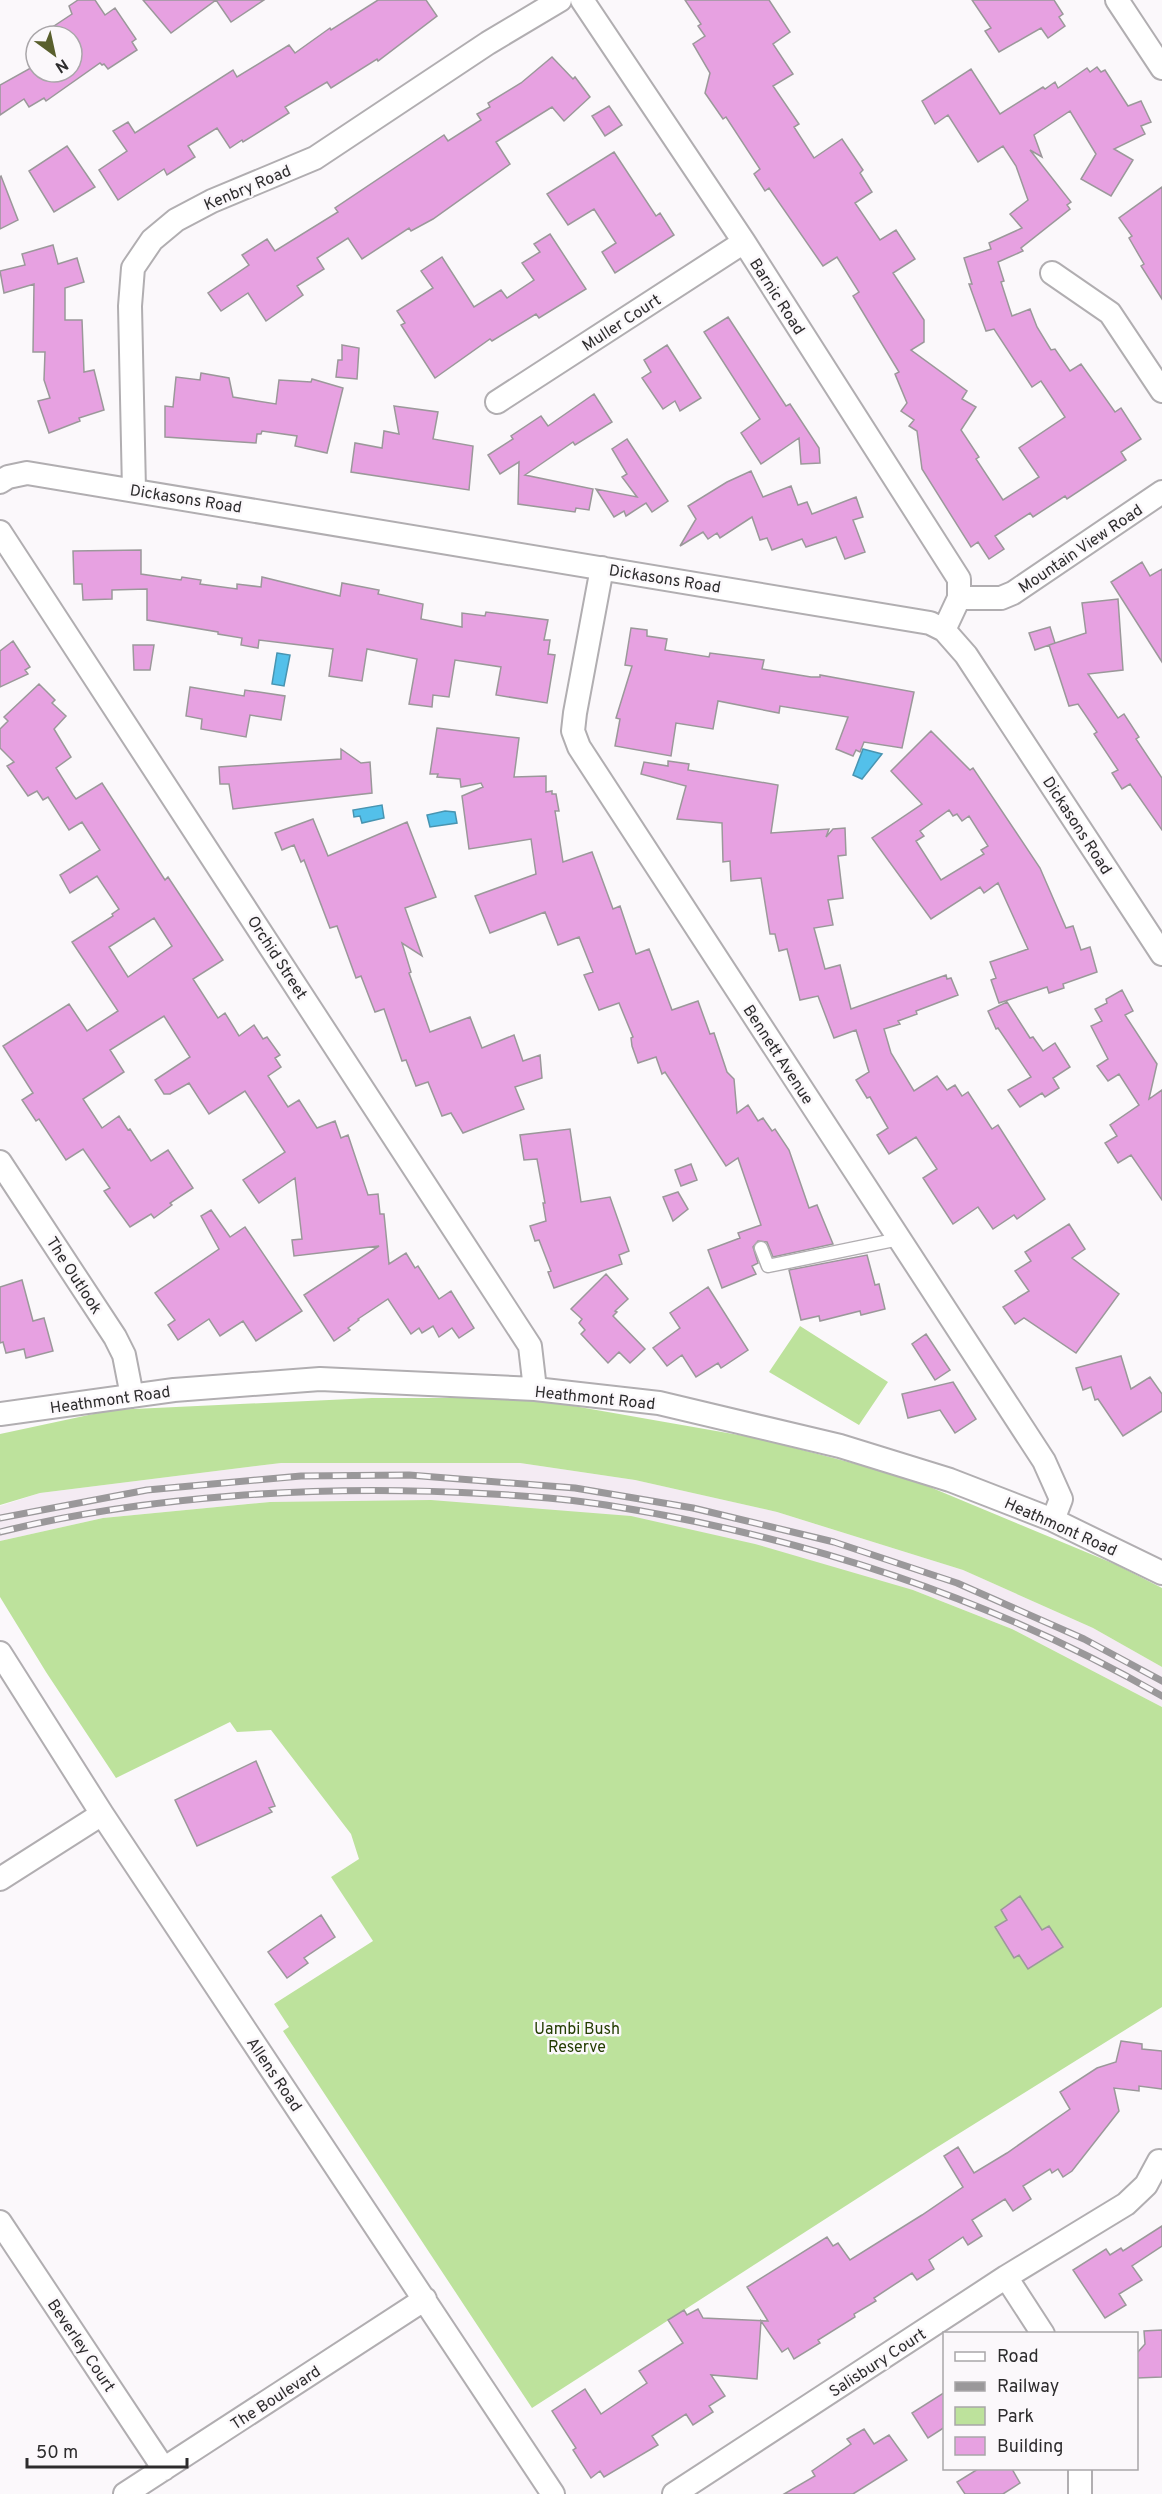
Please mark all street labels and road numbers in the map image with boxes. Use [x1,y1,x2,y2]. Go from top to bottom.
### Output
street label: Kenbry Road [201,162,294,216]
street label: Barnic Road [744,255,808,339]
street label: Muller Court [579,291,665,357]
street label: Dickasons Road [128,481,243,519]
street label: Mountain View Road [1015,501,1147,599]
street label: Dickasons Road [607,561,722,599]
street label: Dickasons Road [1037,773,1115,879]
street label: Orchid Street [242,913,311,1004]
street label: Bennett Avenue [738,1002,817,1109]
street label: The Outlook [41,1234,106,1319]
street label: Heathmont Road [49,1383,172,1419]
street label: Heathmont Road [534,1383,656,1415]
street label: Heathmont Road [1001,1494,1120,1562]
street label: Allens Road [241,2034,305,2116]
street label: Beverley Court [42,2296,119,2396]
street label: Salisbury Court [826,2325,930,2402]
street label: The Boulevard [227,2362,325,2435]

